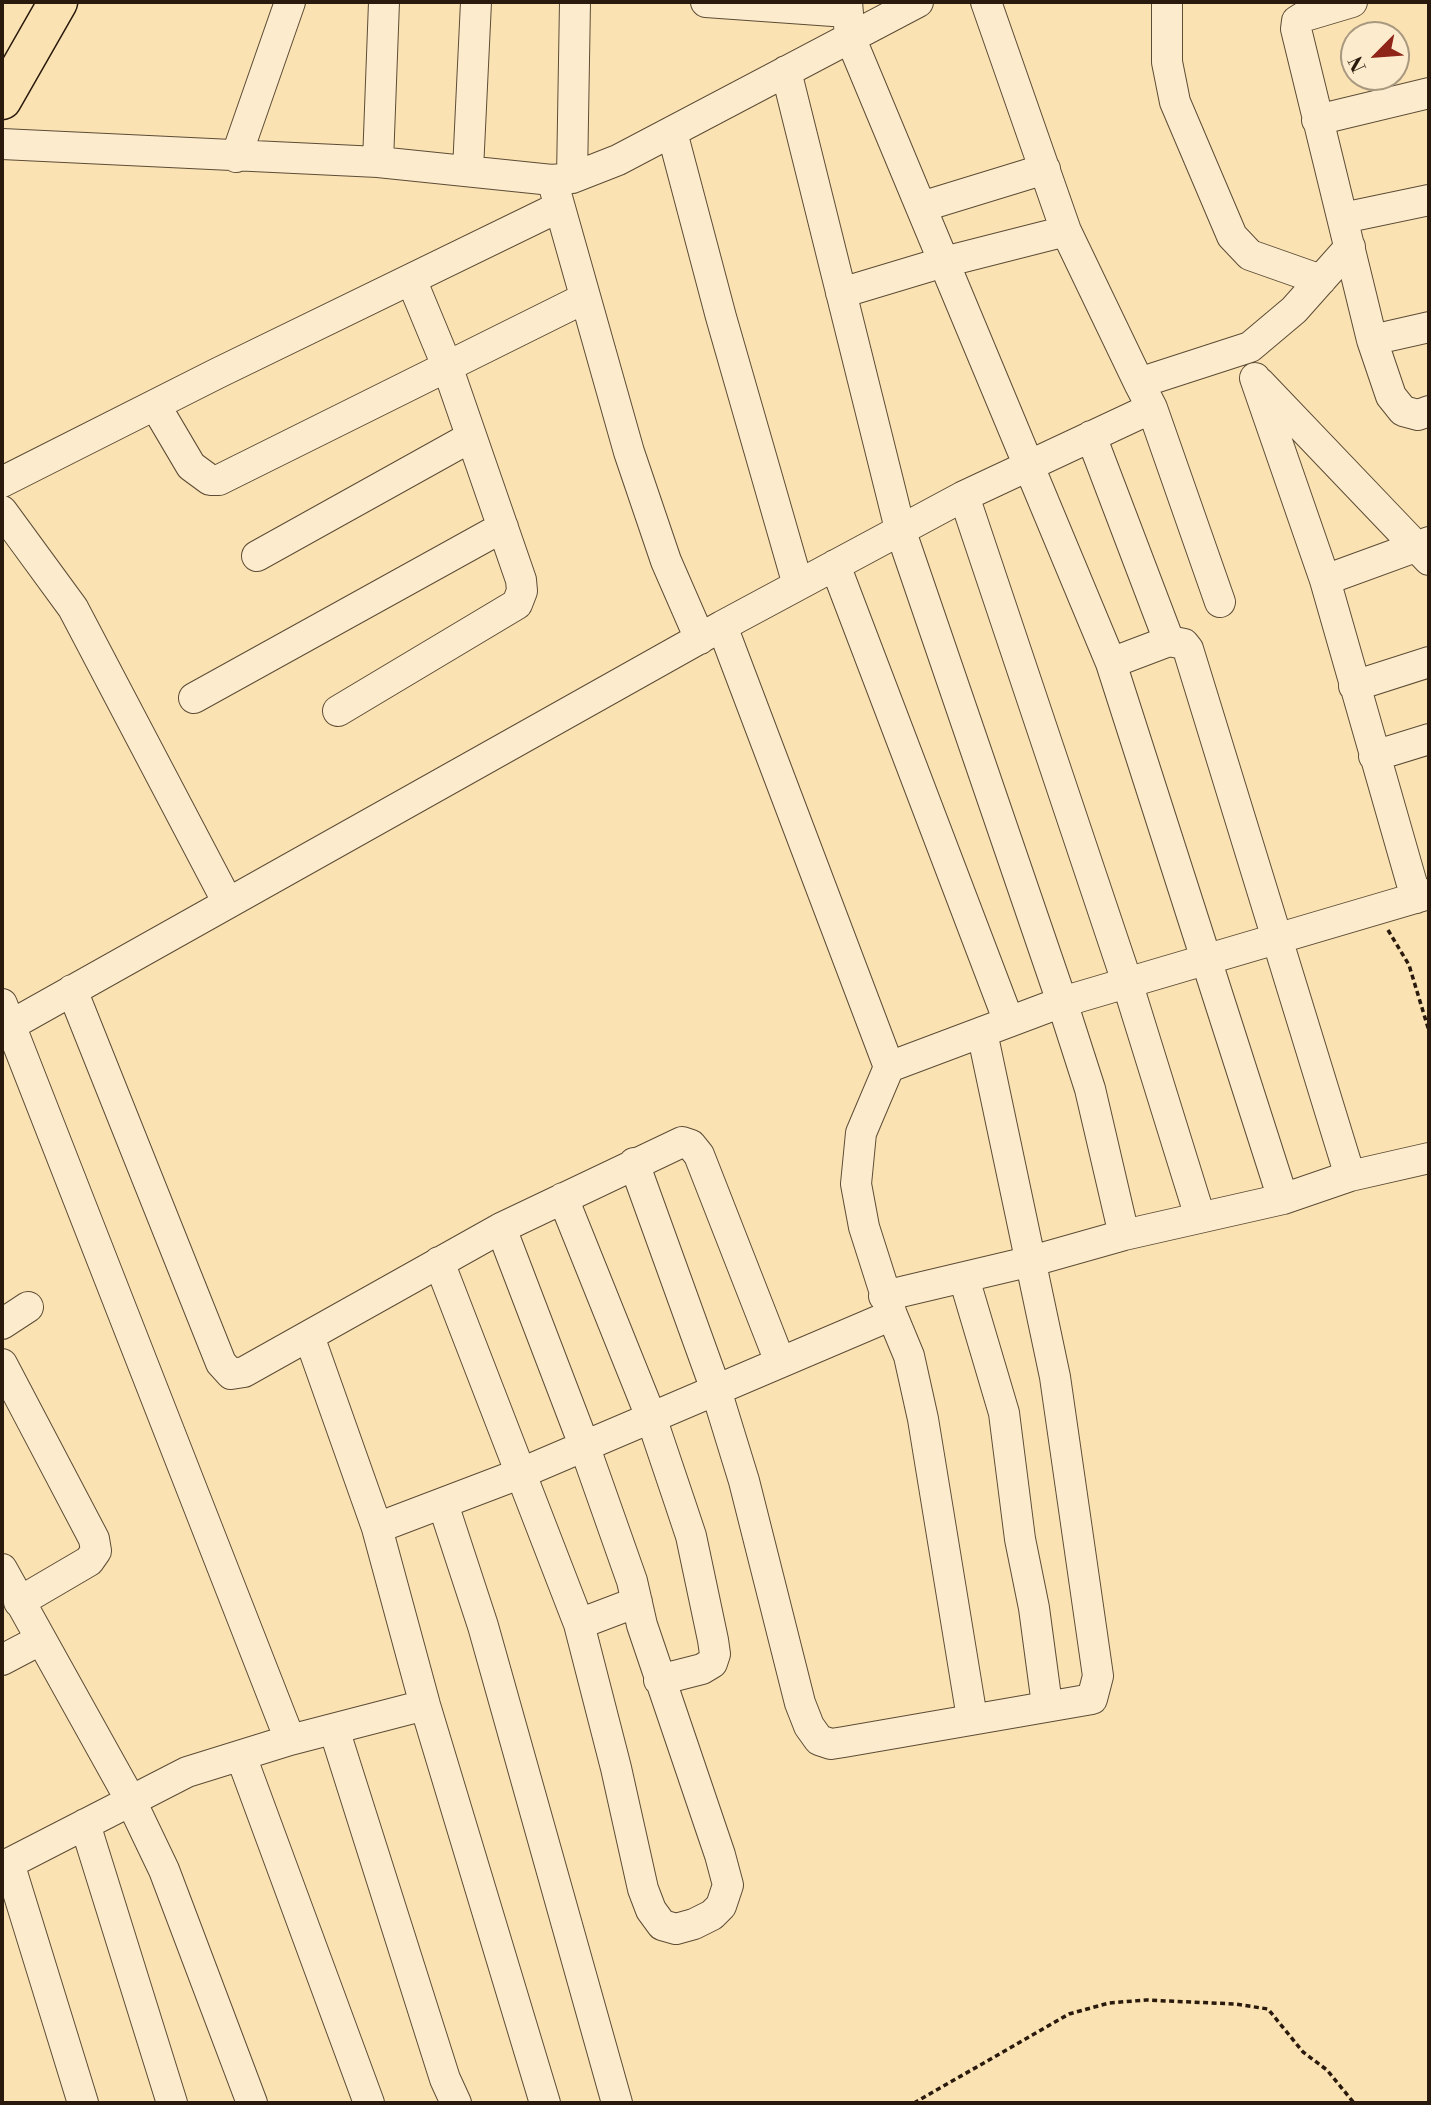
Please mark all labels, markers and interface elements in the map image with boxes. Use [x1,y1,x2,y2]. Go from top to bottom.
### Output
north arrow [1340,21,1410,91]
text: N [1344,52,1372,76]

